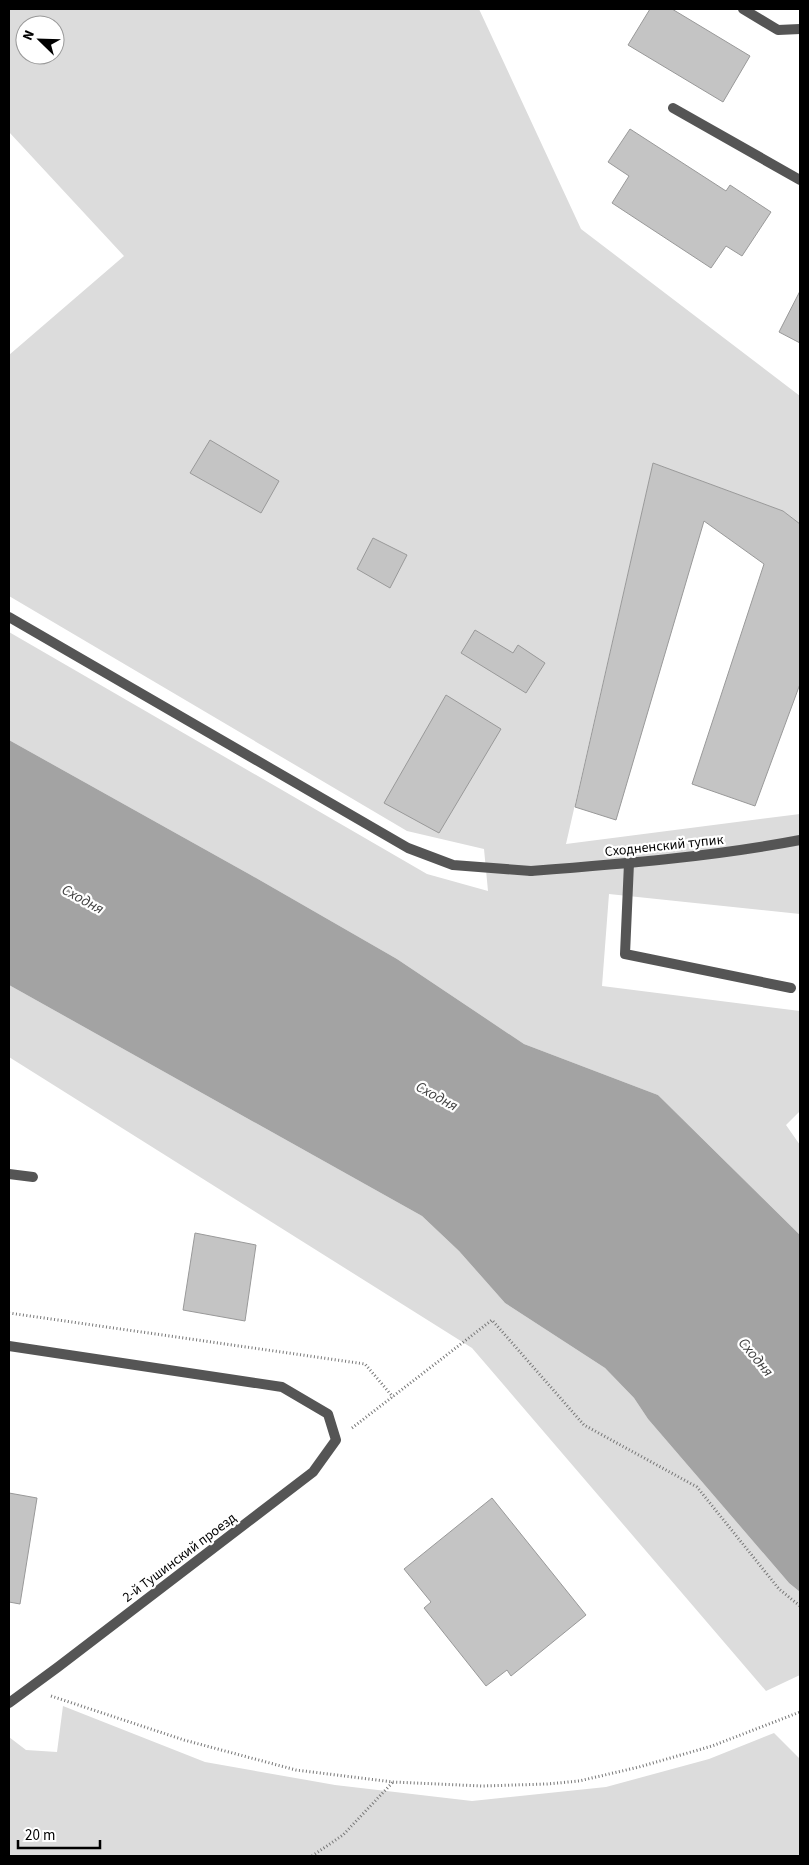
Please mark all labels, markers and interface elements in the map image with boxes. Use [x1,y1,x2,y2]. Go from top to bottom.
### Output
north arrow [15,15,65,65]
text: N [18,27,40,44]
street label: Сходненский тупик [604,830,725,862]
water label: Сходня [58,879,108,920]
water label: Сходня [412,1076,462,1117]
water label: Сходня [733,1333,778,1381]
street label: 2-й Тушинский проезд [119,1508,241,1607]
scale bar [18,1818,100,1850]
text: 20 m [25,1825,55,1846]

